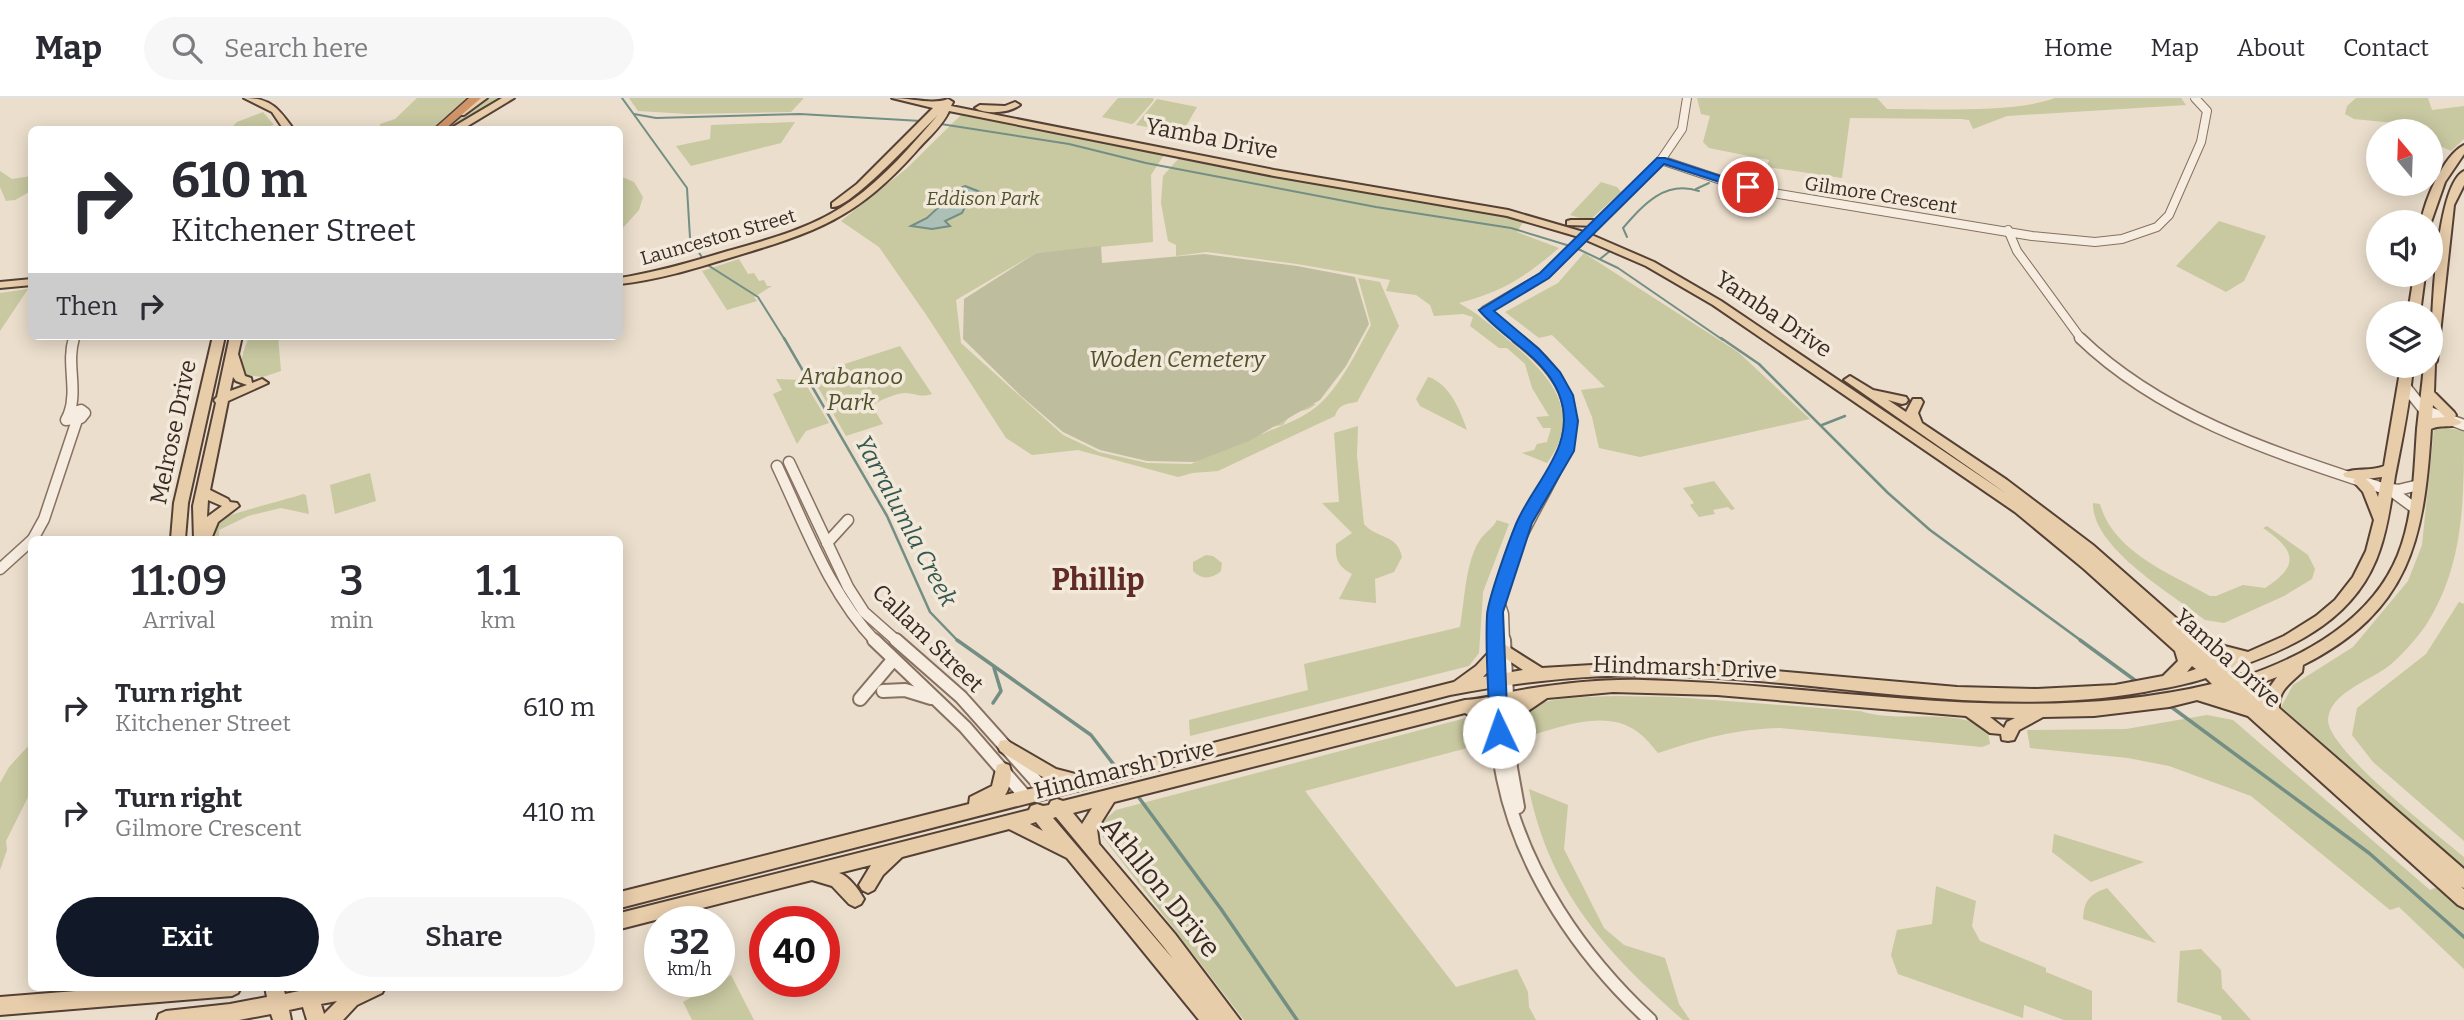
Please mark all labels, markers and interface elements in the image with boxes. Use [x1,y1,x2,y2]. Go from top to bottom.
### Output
search box [144,17,634,80]
text: Map [35,28,102,68]
icon: search [168,29,206,67]
text: Search here [224,33,368,64]
text: Home [2044,34,2113,62]
text: Map [2151,34,2199,62]
text: About [2237,34,2305,62]
text: Contact [2343,34,2429,62]
street label: Yamba Drive [1143,111,1281,165]
north arrow [2366,119,2443,196]
map controls [2366,119,2443,378]
text: 610 m [171,151,307,210]
icon: right [56,154,147,245]
pin [1718,157,1778,217]
icon: arrive [1729,168,1767,206]
street label: Gilmore Crescent [1803,172,1959,218]
park label: Eddison Park [926,187,1040,210]
street label: Launceston Street [638,204,798,270]
button: sound [2366,210,2443,287]
text: Kitchener Street [171,211,416,249]
street label: Yamba Drive [1710,265,1838,363]
icon: right [132,287,170,325]
text: Then [56,291,118,322]
button: layers [2366,301,2443,378]
park label: Woden Cemetery [1089,345,1266,373]
street label: Melrose Drive [144,357,202,507]
park label: Arabanoo Park [798,362,903,416]
water label: Yarralumla Creek [849,431,963,612]
text: 11:09 [131,556,227,606]
text: 3 [340,556,364,606]
text: 1.1 [476,556,520,606]
district label: Phillip [1051,562,1145,598]
street label: Callam Street [866,578,990,698]
street label: Yamba Drive [2169,603,2287,713]
text: Arrival [143,606,215,634]
text: min [330,606,373,634]
text: km [481,606,515,634]
street label: Hindmarsh Drive [1592,650,1778,684]
text: Turn right [115,678,242,709]
icon: right [56,689,94,727]
text: 610 m [523,692,595,723]
position arrow [1462,695,1536,769]
text: Kitchener Street [115,709,291,737]
street label: Hindmarsh Drive [1031,733,1217,805]
text: Turn right [115,783,242,814]
icon: right [56,794,94,832]
text: 410 m [523,797,595,828]
street label: Athllon Drive [1094,810,1228,964]
text: Gilmore Crescent [115,814,302,842]
button: Exit [56,897,319,977]
button: Share [333,897,595,977]
speed limit sign: 40 [749,906,840,997]
text: 32 [670,921,709,963]
text: km/h [667,958,712,980]

